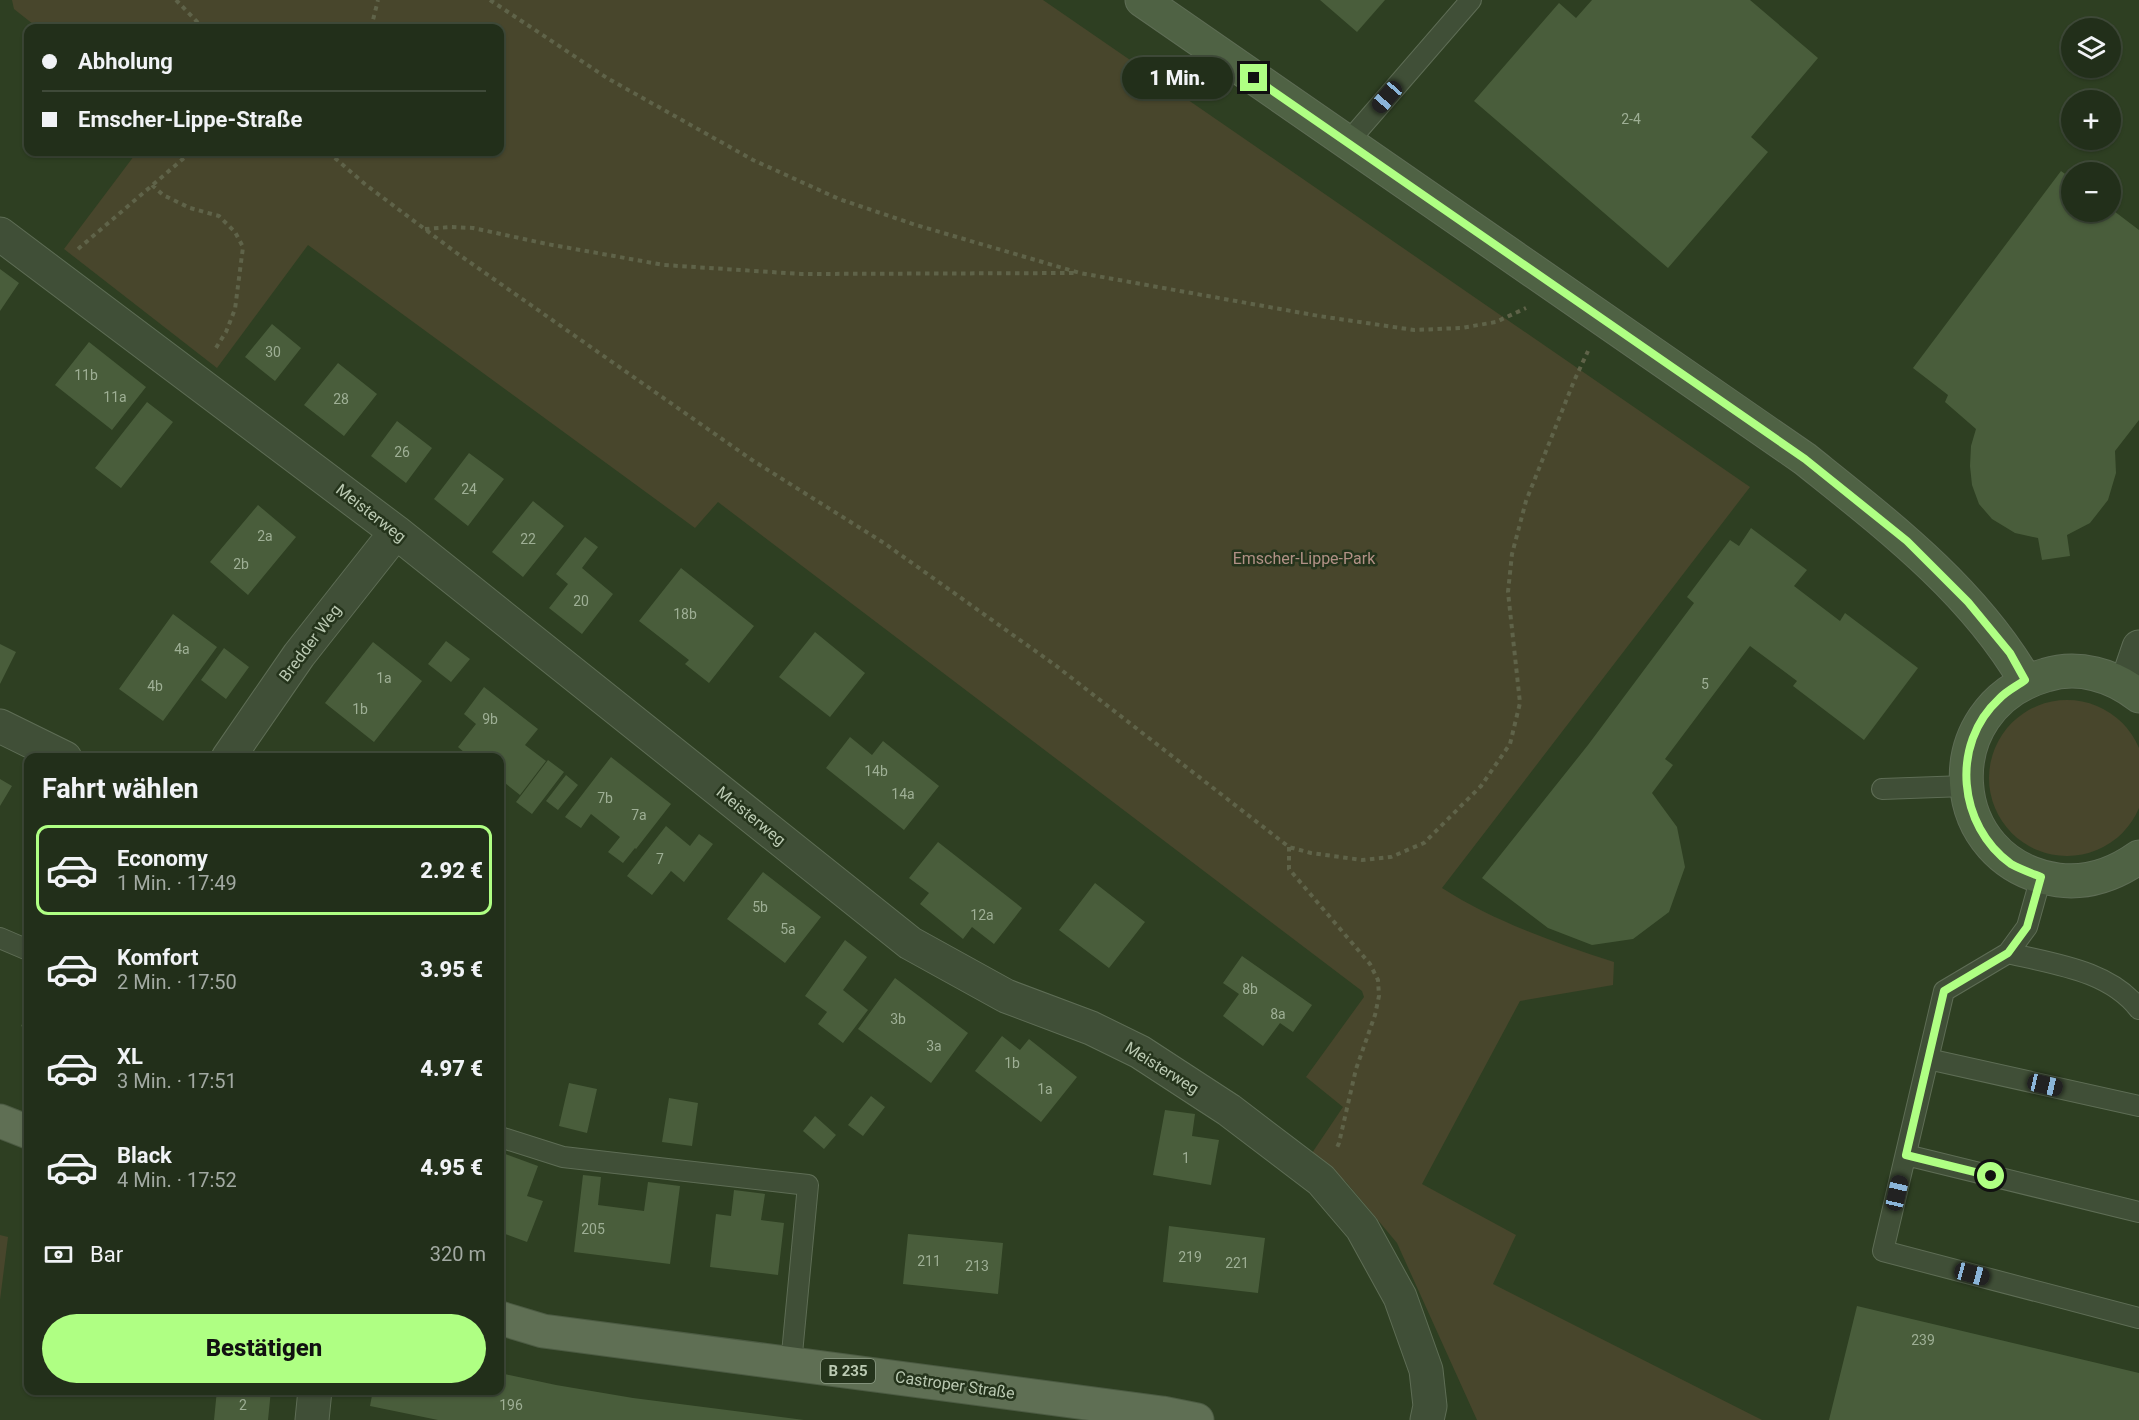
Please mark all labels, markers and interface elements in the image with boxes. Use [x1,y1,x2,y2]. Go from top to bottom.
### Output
map controls [2061,18,2121,222]
button: layers [2061,18,2121,78]
text: Abholung [78,49,173,74]
callout: 1 Min. [1122,57,1233,99]
route end [1240,64,1267,91]
text: 1 Min. [1149,66,1206,90]
car [1368,78,1406,116]
button: + [2061,90,2121,150]
text: Emscher-Lippe-Straße [78,107,302,132]
house number: 2-4 [1621,111,1641,127]
button: − [2061,162,2121,222]
house number: 30 [265,344,281,360]
house number: 11b [74,367,98,383]
house number: 11a [103,389,127,405]
house number: 28 [333,391,349,407]
house number: 26 [394,444,410,460]
street label: Meisterweg [332,480,410,546]
house number: 24 [461,481,477,497]
house number: 2a [257,528,273,544]
house number: 22 [520,531,536,547]
park label: Emscher-Lippe-Park [1233,549,1376,568]
house number: 2b [233,556,249,572]
house number: 20 [573,593,589,609]
street label: Bredder Weg [275,601,345,685]
house number: 18b [673,606,697,622]
house number: 4a [174,641,190,657]
house number: 1a [376,670,392,686]
house number: 5 [1701,676,1709,692]
house number: 4b [147,678,163,694]
house number: 1b [352,701,368,717]
house number: 9b [482,711,498,727]
house number: 14b [864,763,888,779]
text: Fahrt wählen [42,773,199,805]
street label: Meisterweg [713,782,789,850]
house number: 14a [891,786,915,802]
house number: 7b [597,790,613,806]
house number: 7a [631,807,647,823]
icon: car [45,843,99,897]
text: Economy [117,846,208,871]
house number: 7 [656,851,664,867]
text: 2.92 € [420,858,483,883]
text: 1 Min. · 17:49 [117,871,237,895]
house number: 5b [752,899,768,915]
house number: 12a [970,907,994,923]
house number: 5a [780,921,796,937]
icon: car [45,942,99,996]
text: Komfort [117,945,199,970]
text: 3.95 € [420,957,483,982]
text: 2 Min. · 17:50 [117,970,237,994]
house number: 8b [1242,981,1258,997]
house number: 8a [1270,1006,1286,1022]
house number: 3b [890,1011,906,1027]
house number: 3a [926,1038,942,1054]
street label: Meisterweg [1122,1038,1202,1098]
icon: car [45,1041,99,1095]
text: XL [117,1044,143,1069]
house number: 1b [1004,1055,1020,1071]
text: 4.97 € [420,1056,483,1081]
text: 3 Min. · 17:51 [117,1069,237,1093]
car [2025,1072,2065,1098]
house number: 1a [1037,1081,1053,1097]
icon: car [45,1140,99,1194]
text: Black [117,1143,172,1168]
house number: 1 [1182,1150,1190,1166]
text: 4.95 € [420,1155,483,1180]
route start [1977,1162,2004,1189]
text: 4 Min. · 17:52 [117,1168,237,1192]
car [1884,1173,1910,1213]
house number: 205 [581,1221,605,1237]
icon: cash [42,1238,75,1271]
text: Bar [90,1242,123,1267]
text: 320 m [430,1242,486,1266]
house number: 219 [1178,1249,1202,1265]
house number: 211 [917,1253,941,1269]
house number: 221 [1225,1255,1249,1271]
house number: 213 [965,1258,989,1274]
car [1952,1261,1992,1287]
button: Bestätigen [42,1314,486,1383]
house number: 239 [1911,1332,1935,1348]
road number: B 235 [821,1359,875,1383]
street label: Castroper Straße [894,1367,1016,1403]
house number: 2 [239,1397,247,1413]
house number: 196 [499,1397,523,1413]

